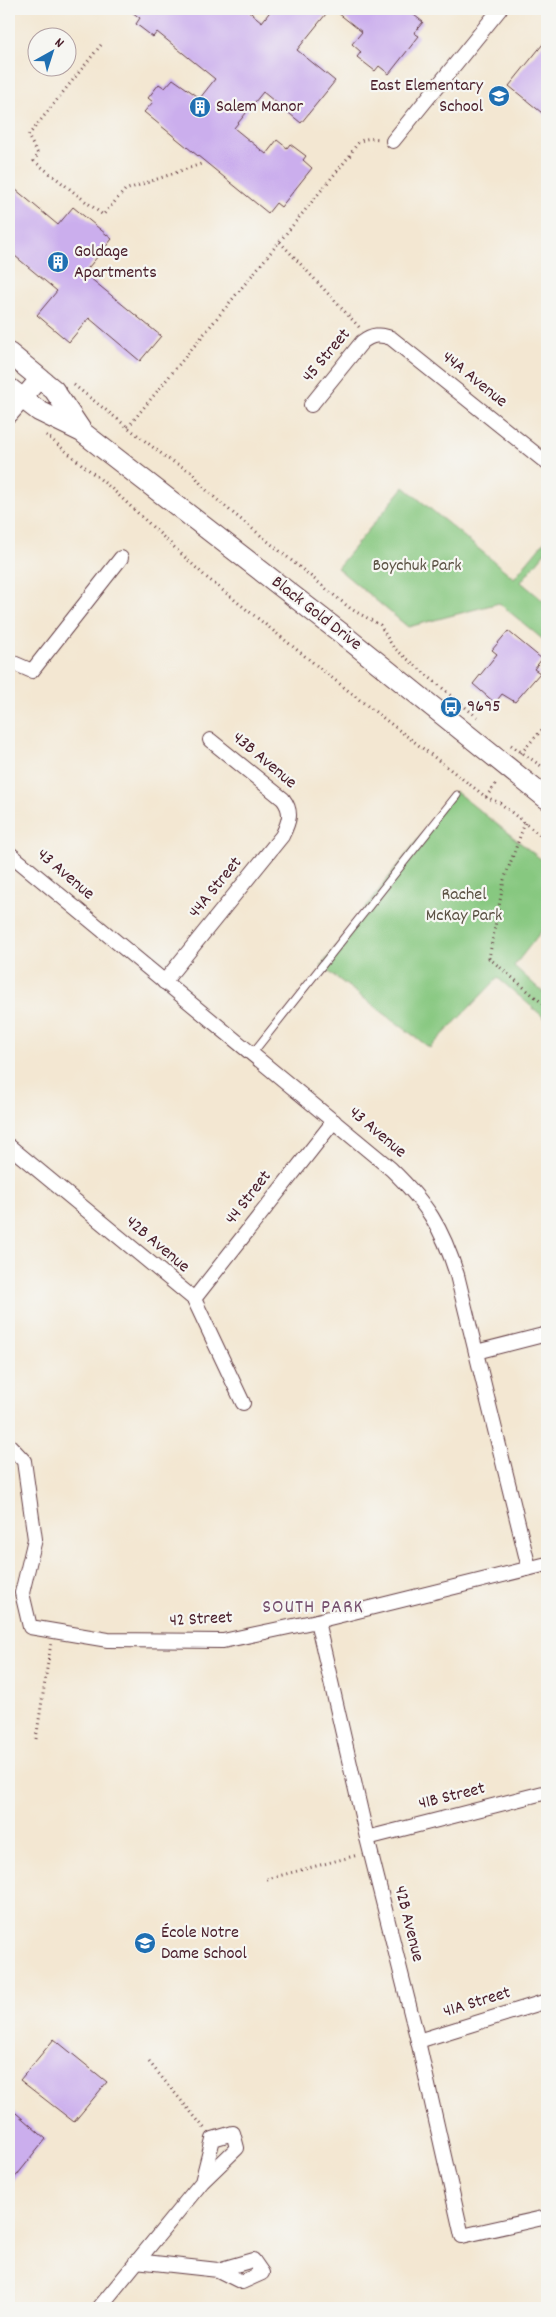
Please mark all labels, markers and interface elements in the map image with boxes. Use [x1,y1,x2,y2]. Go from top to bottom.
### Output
north arrow [28,28,78,78]
text: N [50,34,68,53]
place label: East Elementary School [370,74,484,120]
school or university icon: East Elementary School [487,84,511,108]
building icon: Salem Manor [188,95,212,119]
place label: Salem Manor [216,95,303,120]
place label: Goldage Apartments [74,240,157,286]
building icon: Goldage Apartments [46,250,70,274]
street label: 45 Street [297,323,357,388]
street label: 44A Avenue [436,346,512,414]
park label: Boychuk Park [372,554,462,579]
street label: Black Gold Drive [265,571,367,657]
bus stop icon: 9695 [439,695,463,719]
place label: 9695 [467,695,501,720]
street label: 43B Avenue [226,727,302,795]
street label: 43 Avenue [31,843,99,907]
street label: 44A Street [183,852,249,924]
park label: Rachel McKay Park [426,883,502,929]
street label: 43 Avenue [343,1101,411,1165]
street label: 44 Street [220,1165,278,1230]
street label: 42B Avenue [119,1211,195,1279]
district label: SOUTH PARK [262,1594,364,1622]
street label: 42 Street [169,1606,234,1634]
street label: 41B Street [416,1777,488,1817]
street label: 42B Avenue [387,1883,429,1965]
place label: École Notre Dame School [161,1921,248,1967]
school or university icon: École Notre Dame School [133,1931,157,1955]
street label: 41A Street [440,1981,514,2025]

